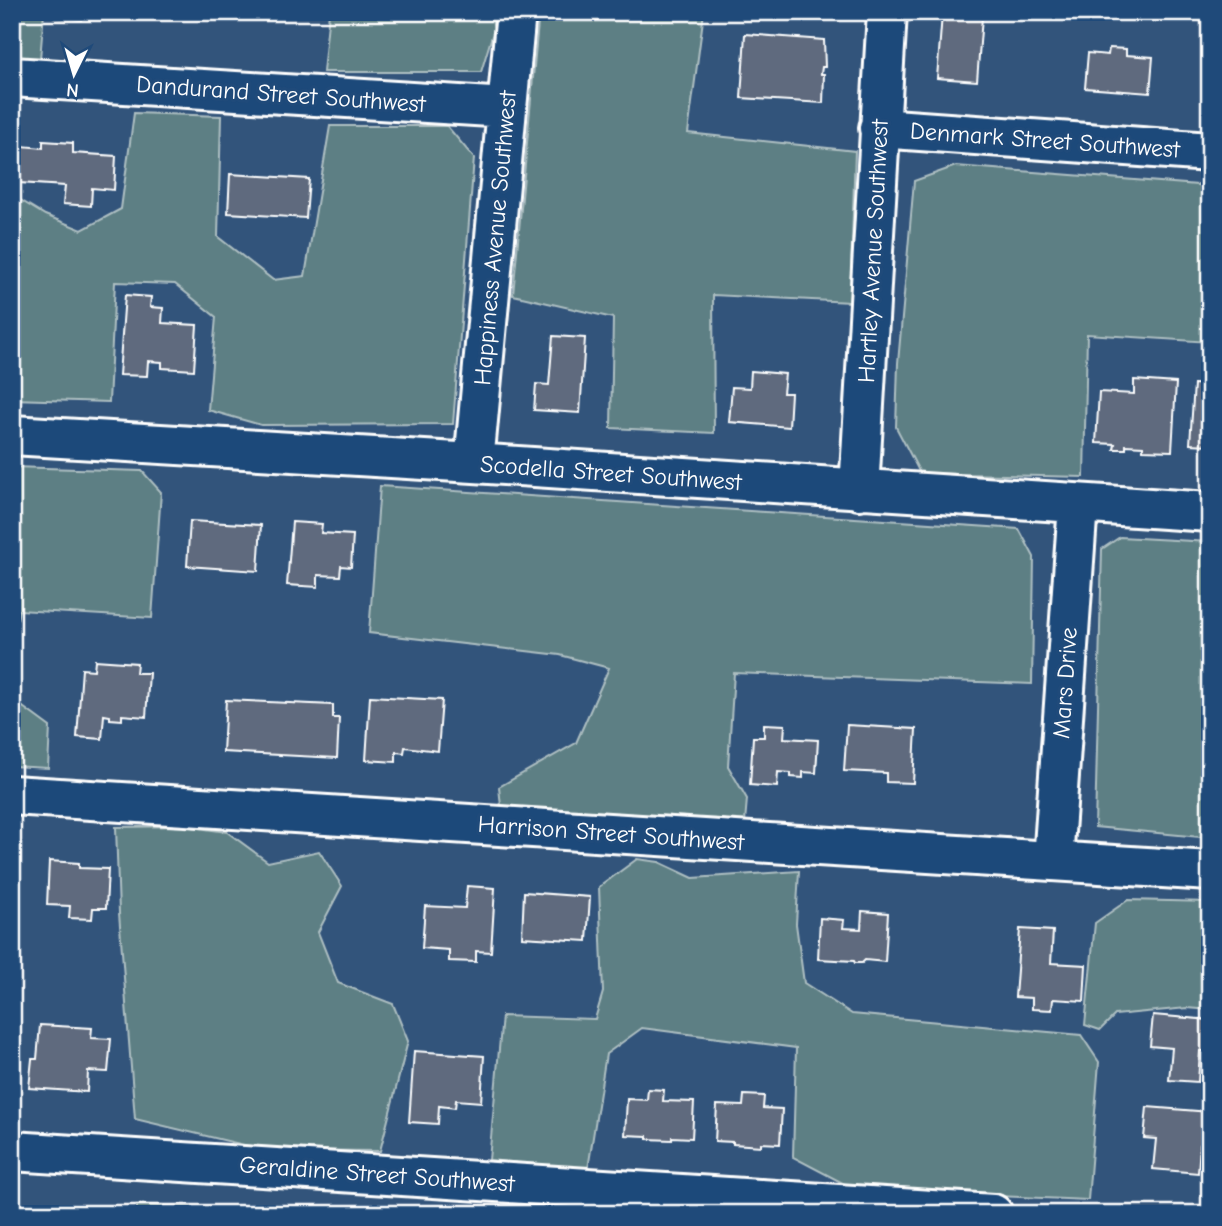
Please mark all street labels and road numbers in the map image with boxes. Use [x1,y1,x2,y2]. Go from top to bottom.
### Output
street label: Dandurand Street Southwest [135,70,428,118]
street label: Happiness Avenue Southwest [468,88,522,387]
street label: Hartley Avenue Southwest [852,117,894,384]
street label: Denmark Street Southwest [909,117,1182,163]
street label: Scodella Street Southwest [479,450,744,496]
street label: Mars Drive [1047,626,1083,740]
street label: Harrison Street Southwest [477,810,746,856]
street label: Geraldine Street Southwest [238,1150,517,1198]

